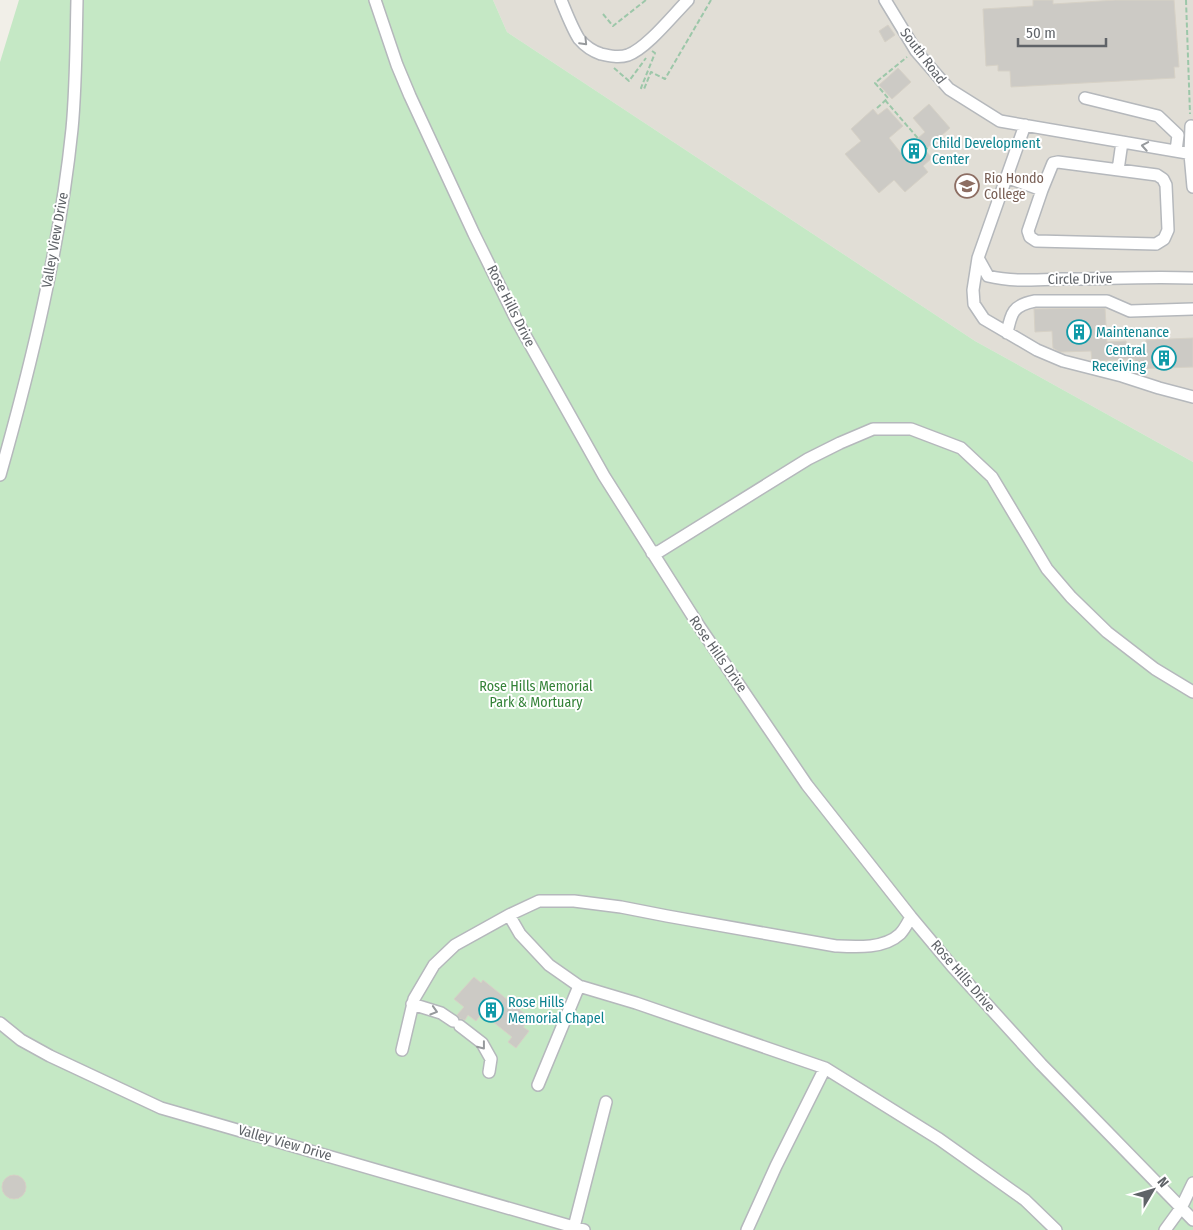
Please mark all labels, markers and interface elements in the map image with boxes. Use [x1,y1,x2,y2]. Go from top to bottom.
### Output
scale bar [1018,15,1106,47]
text: 50 m [1026,24,1056,42]
street label: South Road [896,25,950,87]
one-way arrow [578,37,587,46]
place label: Child Development Center [932,135,1041,168]
building icon: Child Development Center [901,138,927,164]
one-way arrow [1141,141,1149,151]
place label: Rio Hondo College [984,170,1044,203]
school or university icon: Rio Hondo College [954,173,980,199]
street label: Valley View Drive [38,191,72,289]
street label: Rose Hills Drive [483,262,539,350]
street label: Circle Drive [1048,270,1113,288]
building icon: Maintenance [1066,319,1092,345]
place label: Maintenance [1096,324,1169,341]
place label: Central Receiving [1092,342,1146,375]
building icon: Central Receiving [1151,345,1177,371]
street label: Rose Hills Drive [685,613,751,696]
park label: Rose Hills Memorial Park & Mortuary [479,678,593,711]
street label: Rose Hills Drive [927,937,999,1015]
place label: Rose Hills Memorial Chapel [508,994,605,1027]
building icon: Rose Hills Memorial Chapel [478,997,504,1023]
one-way arrow [429,1005,437,1015]
one-way arrow [476,1040,485,1049]
street label: Valley View Drive [236,1122,334,1165]
north arrow [1128,1165,1178,1215]
text: N [1154,1174,1172,1191]

